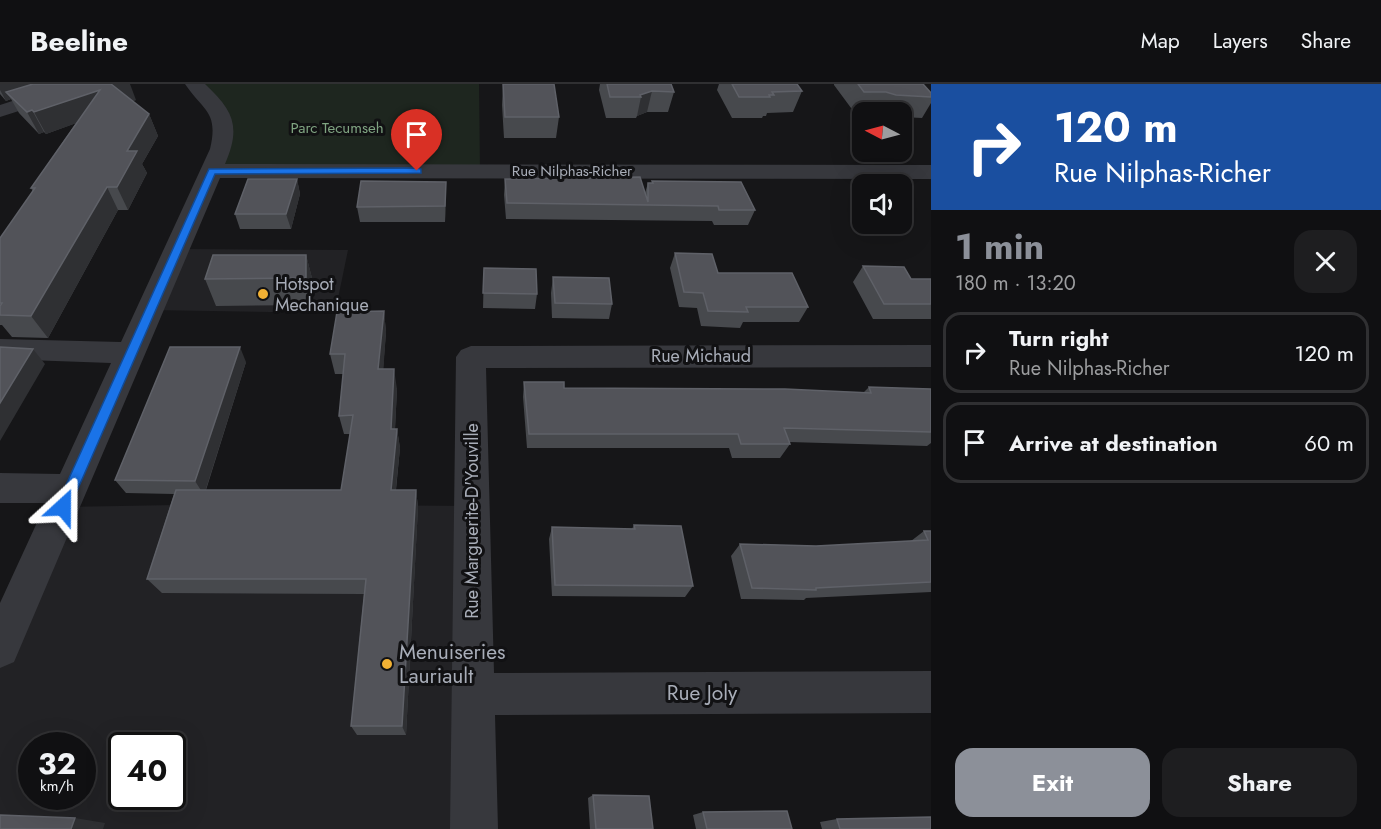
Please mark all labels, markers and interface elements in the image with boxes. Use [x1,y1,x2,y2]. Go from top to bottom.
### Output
text: Beeline [30,21,128,62]
text: Map [1141,26,1180,56]
text: Layers [1213,26,1268,56]
text: Share [1301,26,1351,56]
text: 120 m [1054,97,1178,158]
north arrow [852,102,912,162]
map controls [852,102,912,234]
icon: right [955,108,1033,186]
pin [391,109,442,171]
park label: Parc Tecumseh [290,117,384,139]
icon: arrive [400,118,433,151]
text: Rue Nilphas-Richer [1054,153,1271,192]
street label: Rue Nilphas-Richer [512,160,633,182]
button: sound [852,174,912,234]
text: 1 min [955,220,1044,272]
button: close [1294,230,1357,293]
text: 180 m · 13:20 [955,269,1076,298]
place label: Hotspot Mechanique [275,271,369,318]
marker: Hotspot Mechanique [256,287,270,301]
text: Turn right [1009,322,1109,354]
icon: right [958,336,991,369]
text: 120 m [1295,337,1354,369]
street label: Rue Michaud [651,343,751,369]
text: Rue Nilphas-Richer [1009,354,1170,383]
street label: Rue Marguerite-D'Youville [459,423,485,619]
icon: arrive [958,426,991,459]
text: Arrive at destination [1009,427,1218,459]
text: 60 m [1304,427,1354,459]
position arrow [31,475,95,539]
place label: Menuiseries Lauriault [399,637,506,691]
marker: Menuiseries Lauriault [380,657,394,671]
street label: Rue Joly [667,678,738,708]
speed limit sign: 40 [108,732,186,810]
text: 32 [38,742,76,785]
button: Exit [955,748,1150,817]
button: Share [1162,748,1357,817]
text: km/h [40,775,74,797]

